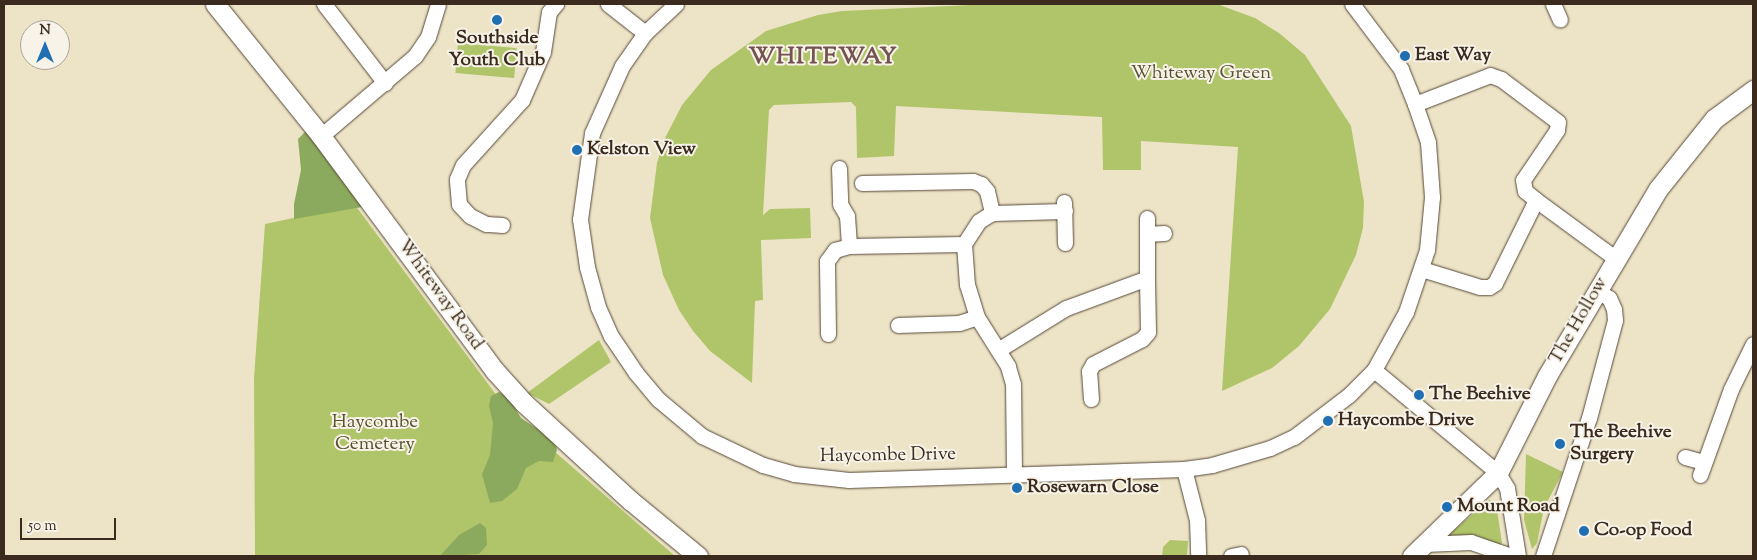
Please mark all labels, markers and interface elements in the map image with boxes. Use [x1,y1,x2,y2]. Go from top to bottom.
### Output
marker: Southside Youth Club [491,14,503,26]
north arrow [20,20,70,70]
text: N [39,21,51,41]
place label: Southside Youth Club [449,28,545,72]
district label: WHITEWAY [747,44,899,72]
place label: East Way [1415,45,1491,67]
marker: East Way [1399,50,1411,62]
park label: Whiteway Green [1131,63,1271,85]
place label: Kelston View [587,139,696,161]
marker: Kelston View [571,144,583,156]
street label: Whiteway Road [392,235,488,355]
street label: The Hollow [1545,273,1613,369]
place label: The Beehive [1429,384,1530,406]
marker: The Beehive [1413,389,1425,401]
place label: Haycombe Drive [1338,410,1474,432]
park label: Haycombe Cemetery [332,412,418,456]
marker: Haycombe Drive [1322,415,1334,427]
place label: The Beehive Surgery [1570,422,1671,466]
marker: The Beehive Surgery [1554,438,1566,450]
street label: Haycombe Drive [820,443,956,469]
place label: Rosewarn Close [1027,477,1159,499]
marker: Rosewarn Close [1011,482,1023,494]
place label: Mount Road [1457,496,1560,518]
marker: Mount Road [1441,501,1453,513]
scale bar [22,508,119,540]
text: 50 m [28,516,57,537]
place label: Co-op Food [1594,520,1692,542]
marker: Co-op Food [1578,525,1590,537]

